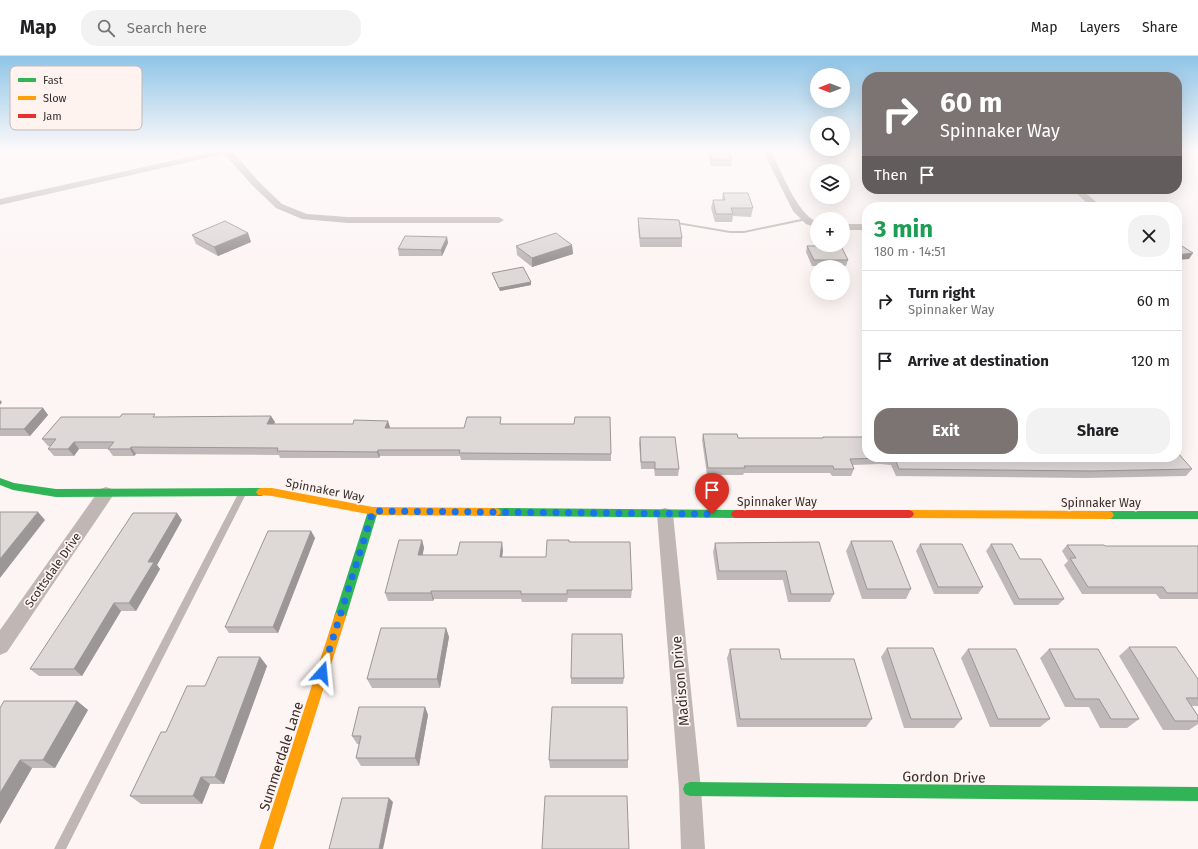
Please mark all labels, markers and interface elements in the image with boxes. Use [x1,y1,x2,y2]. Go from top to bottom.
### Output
search box [81,10,361,46]
text: Map [20,16,57,39]
icon: search [95,17,117,39]
text: Search here [127,19,207,37]
text: Map [1031,19,1057,36]
text: Layers [1079,19,1120,36]
text: Share [1142,19,1178,36]
legend [10,66,142,130]
north arrow [810,68,850,108]
map controls [810,68,850,300]
text: Fast [43,74,63,87]
text: 60 m [940,86,1002,119]
icon: right [874,88,926,140]
text: Slow [43,92,67,105]
text: Jam [43,110,62,123]
button: search [810,116,850,156]
text: Spinnaker Way [940,120,1060,142]
button: layers [810,164,850,204]
icon: arrive [916,164,938,186]
text: Then [874,166,908,184]
button: + [810,212,850,252]
text: 3 min [874,215,933,243]
button: close [1128,215,1170,257]
text: 180 m · 14:51 [874,244,946,259]
button: − [810,260,850,300]
text: Turn right [908,284,975,302]
icon: right [874,290,896,312]
text: 60 m [1137,292,1170,310]
text: Spinnaker Way [908,302,995,317]
icon: arrive [874,350,896,372]
text: Arrive at destination [908,352,1049,370]
text: 120 m [1131,352,1170,370]
button: Exit [874,408,1018,454]
button: Share [1026,408,1170,454]
pin [695,473,729,514]
street label: Spinnaker Way [284,476,366,505]
icon: arrive [701,479,723,501]
street label: Spinnaker Way [737,495,817,509]
street label: Spinnaker Way [1061,496,1141,510]
street label: Scottsdale Drive [22,530,84,610]
street label: Madison Drive [668,635,693,727]
position arrow [301,652,343,694]
street label: Summerdale Lane [256,699,307,813]
street label: Gordon Drive [902,768,986,787]

